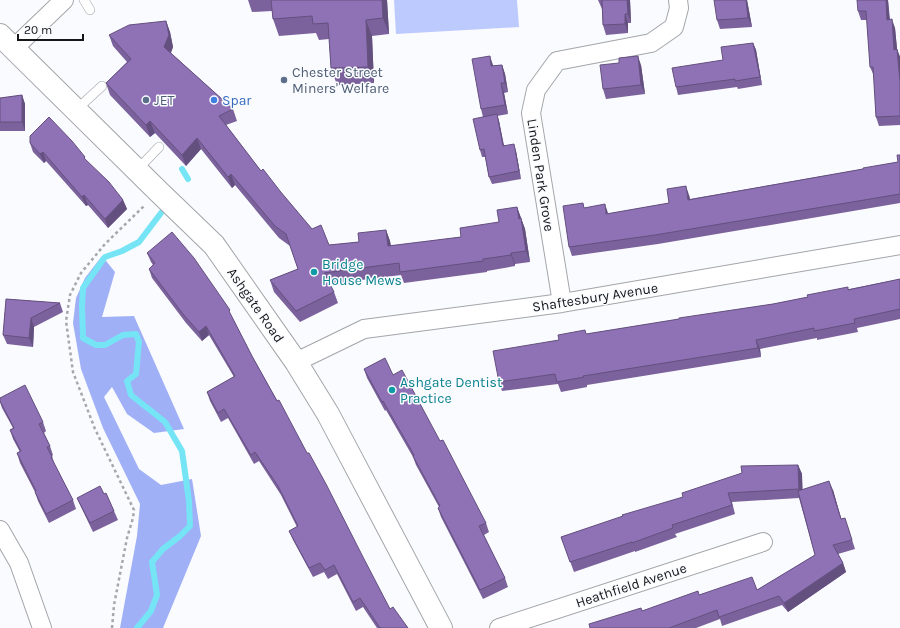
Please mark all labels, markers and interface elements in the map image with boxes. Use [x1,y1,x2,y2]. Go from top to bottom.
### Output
scale bar [18,16,83,42]
text: 20 m [24,23,52,37]
place label: Chester Street Miners' Welfare [292,64,389,97]
marker: Chester Street Miners' Welfare [279,75,289,85]
place label: JET [154,92,175,109]
place label: Spar [222,92,252,109]
marker: JET [141,95,151,105]
marker: Spar [209,95,219,105]
street label: Linden Park Grove [523,117,558,233]
place label: Bridge House Mews [322,256,402,289]
street label: Ashgate Road [224,265,288,346]
marker: Bridge House Mews [309,267,319,277]
street label: Shaftesbury Avenue [531,279,659,316]
place label: Ashgate Dentist Practice [400,374,502,407]
marker: Ashgate Dentist Practice [387,385,397,395]
street label: Heathfield Avenue [573,560,689,611]

